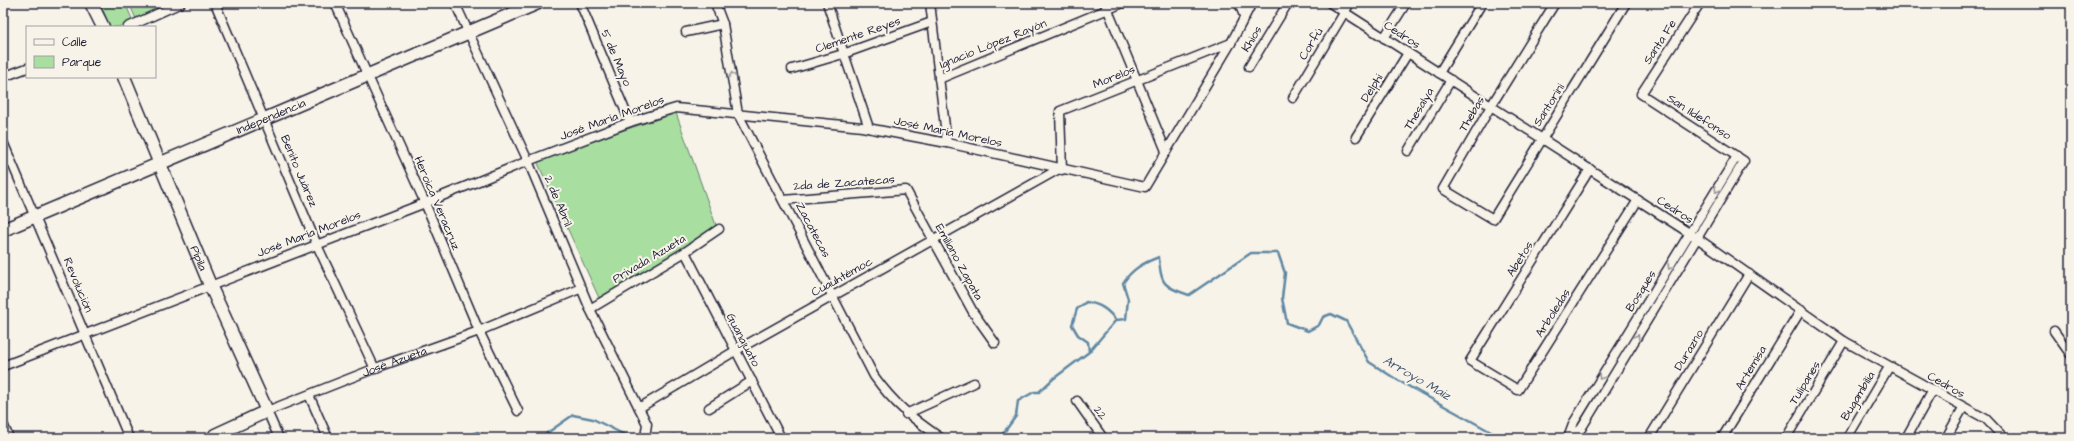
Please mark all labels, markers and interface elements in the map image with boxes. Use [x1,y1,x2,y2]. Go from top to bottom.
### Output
street label: Clemente Reyes [813,12,903,58]
street label: Ignacio López Rayón [937,15,1049,74]
street label: Santa Fe [1639,16,1681,68]
street label: Cedros [1380,17,1424,53]
street label: Khios [1238,23,1266,55]
street label: Corfú [1295,25,1327,63]
legend [26,26,156,78]
street label: 5 de Mayo [596,27,636,90]
text: Calle [62,34,87,51]
text: Parque [62,54,102,71]
street label: Morelos [1090,61,1138,93]
street label: Delphi [1357,70,1387,105]
one-way arrow [728,72,737,78]
street label: Santorini [1529,80,1569,130]
street label: Thesalya [1400,85,1439,134]
street label: San Ildefonso [1663,90,1735,144]
street label: José María Morelos [557,91,667,145]
street label: Thebas [1455,93,1489,135]
street label: Independencia [234,94,308,138]
street label: José María Morelos [892,112,1004,152]
street label: Benito Juárez [276,132,322,210]
street label: Heroica Veracruz [410,153,464,253]
street label: 2da de Zacatecas [793,171,895,195]
street label: 2 de Abril [540,173,576,229]
one-way arrow [1715,186,1722,193]
street label: Cedros [1653,192,1697,228]
street label: Zacatecas [791,199,835,261]
street label: José María Morelos [254,206,364,262]
street label: Emiliano Zapata [931,221,987,303]
street label: Privada Azueta [609,230,689,288]
street label: Abetos [1503,238,1537,280]
street label: Pípila [186,243,212,273]
street label: Cuauhtémoc [808,253,876,301]
street label: Revolución [59,255,97,315]
one-way arrow [1667,263,1675,270]
street label: Bosques [1622,267,1660,315]
street label: Arboledas [1531,285,1575,341]
street label: Guanajuato [722,310,764,370]
street label: Durazno [1670,326,1708,374]
one-way arrow [1633,334,1640,341]
street label: José Azueta [359,342,429,381]
street label: Artemisa [1731,343,1771,393]
water label: Arroyo Maiz [1379,351,1456,406]
street label: Tulipanes [1785,358,1825,408]
street label: Bugambilia [1837,368,1880,424]
street label: Cedros [1924,368,1968,402]
one-way arrow [1599,373,1606,380]
street label: 22 [1089,402,1111,424]

